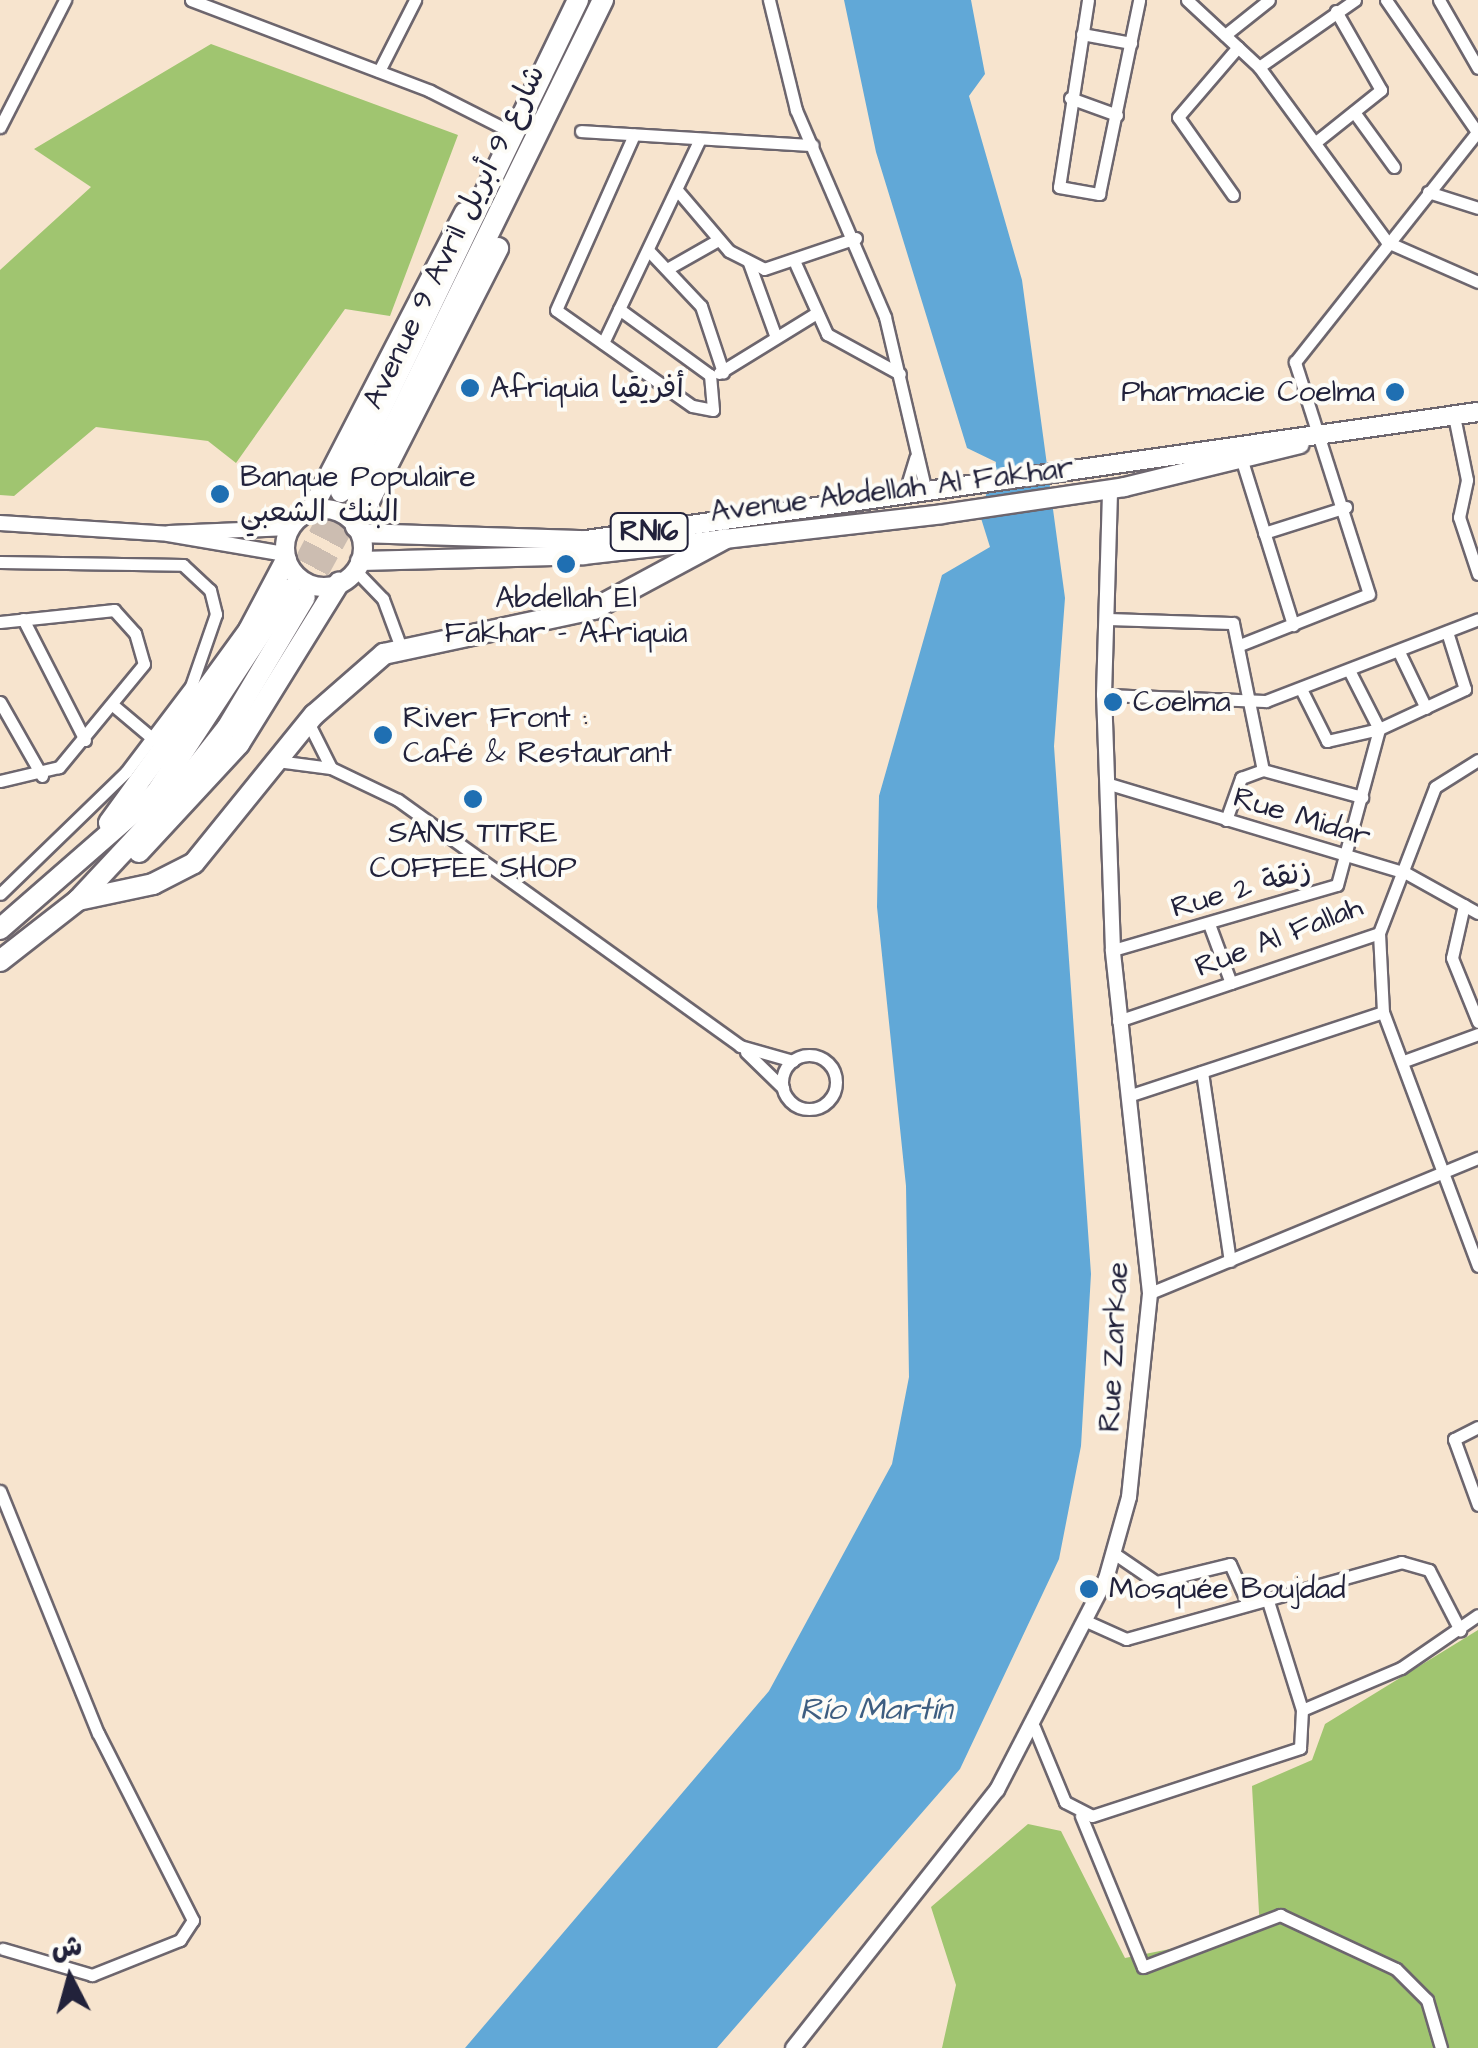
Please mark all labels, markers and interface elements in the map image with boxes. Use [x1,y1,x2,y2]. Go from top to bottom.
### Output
street label: Avenue 9 Avril شارع 9 أبريل [355,59,553,415]
place label: Afriquia أفريقيا [490,370,684,406]
place label: Pharmacie Coelma [1121,374,1375,410]
marker: Afriquia أفريقيا [459,377,481,399]
marker: Pharmacie Coelma [1384,381,1406,403]
street label: Avenue Abdellah Al Fakhar [708,450,1076,530]
place label: Banque Populaire البنك الشعبي [240,459,476,530]
marker: Banque Populaire البنك الشعبي [209,483,231,505]
road number: RN16 [609,509,689,555]
marker: Abdellah El Fakhar - Afriquia [555,553,577,575]
place label: Abdellah El Fakhar - Afriquia [444,580,688,650]
place label: Coelma [1133,684,1231,720]
marker: Coelma [1102,691,1124,713]
place label: River Front : Café & Restaurant [403,700,672,770]
marker: River Front : Café & Restaurant [372,724,394,746]
street label: Rue Midar [1229,779,1375,855]
marker: SANS TITRE COFFEE SHOP [462,788,484,810]
place label: SANS TITRE COFFEE SHOP [369,815,577,886]
street label: Rue 2 زنقة [1167,852,1315,926]
street label: Rue Al Fallah [1190,889,1368,985]
street label: Rue Zarkae [1092,1261,1136,1433]
place label: Mosquée Boujdad [1109,1571,1346,1607]
marker: Mosquée Boujdad [1078,1578,1100,1600]
water label: Río Martín [800,1691,952,1729]
text: ش [49,1927,84,1969]
north arrow [20,1928,120,2028]

